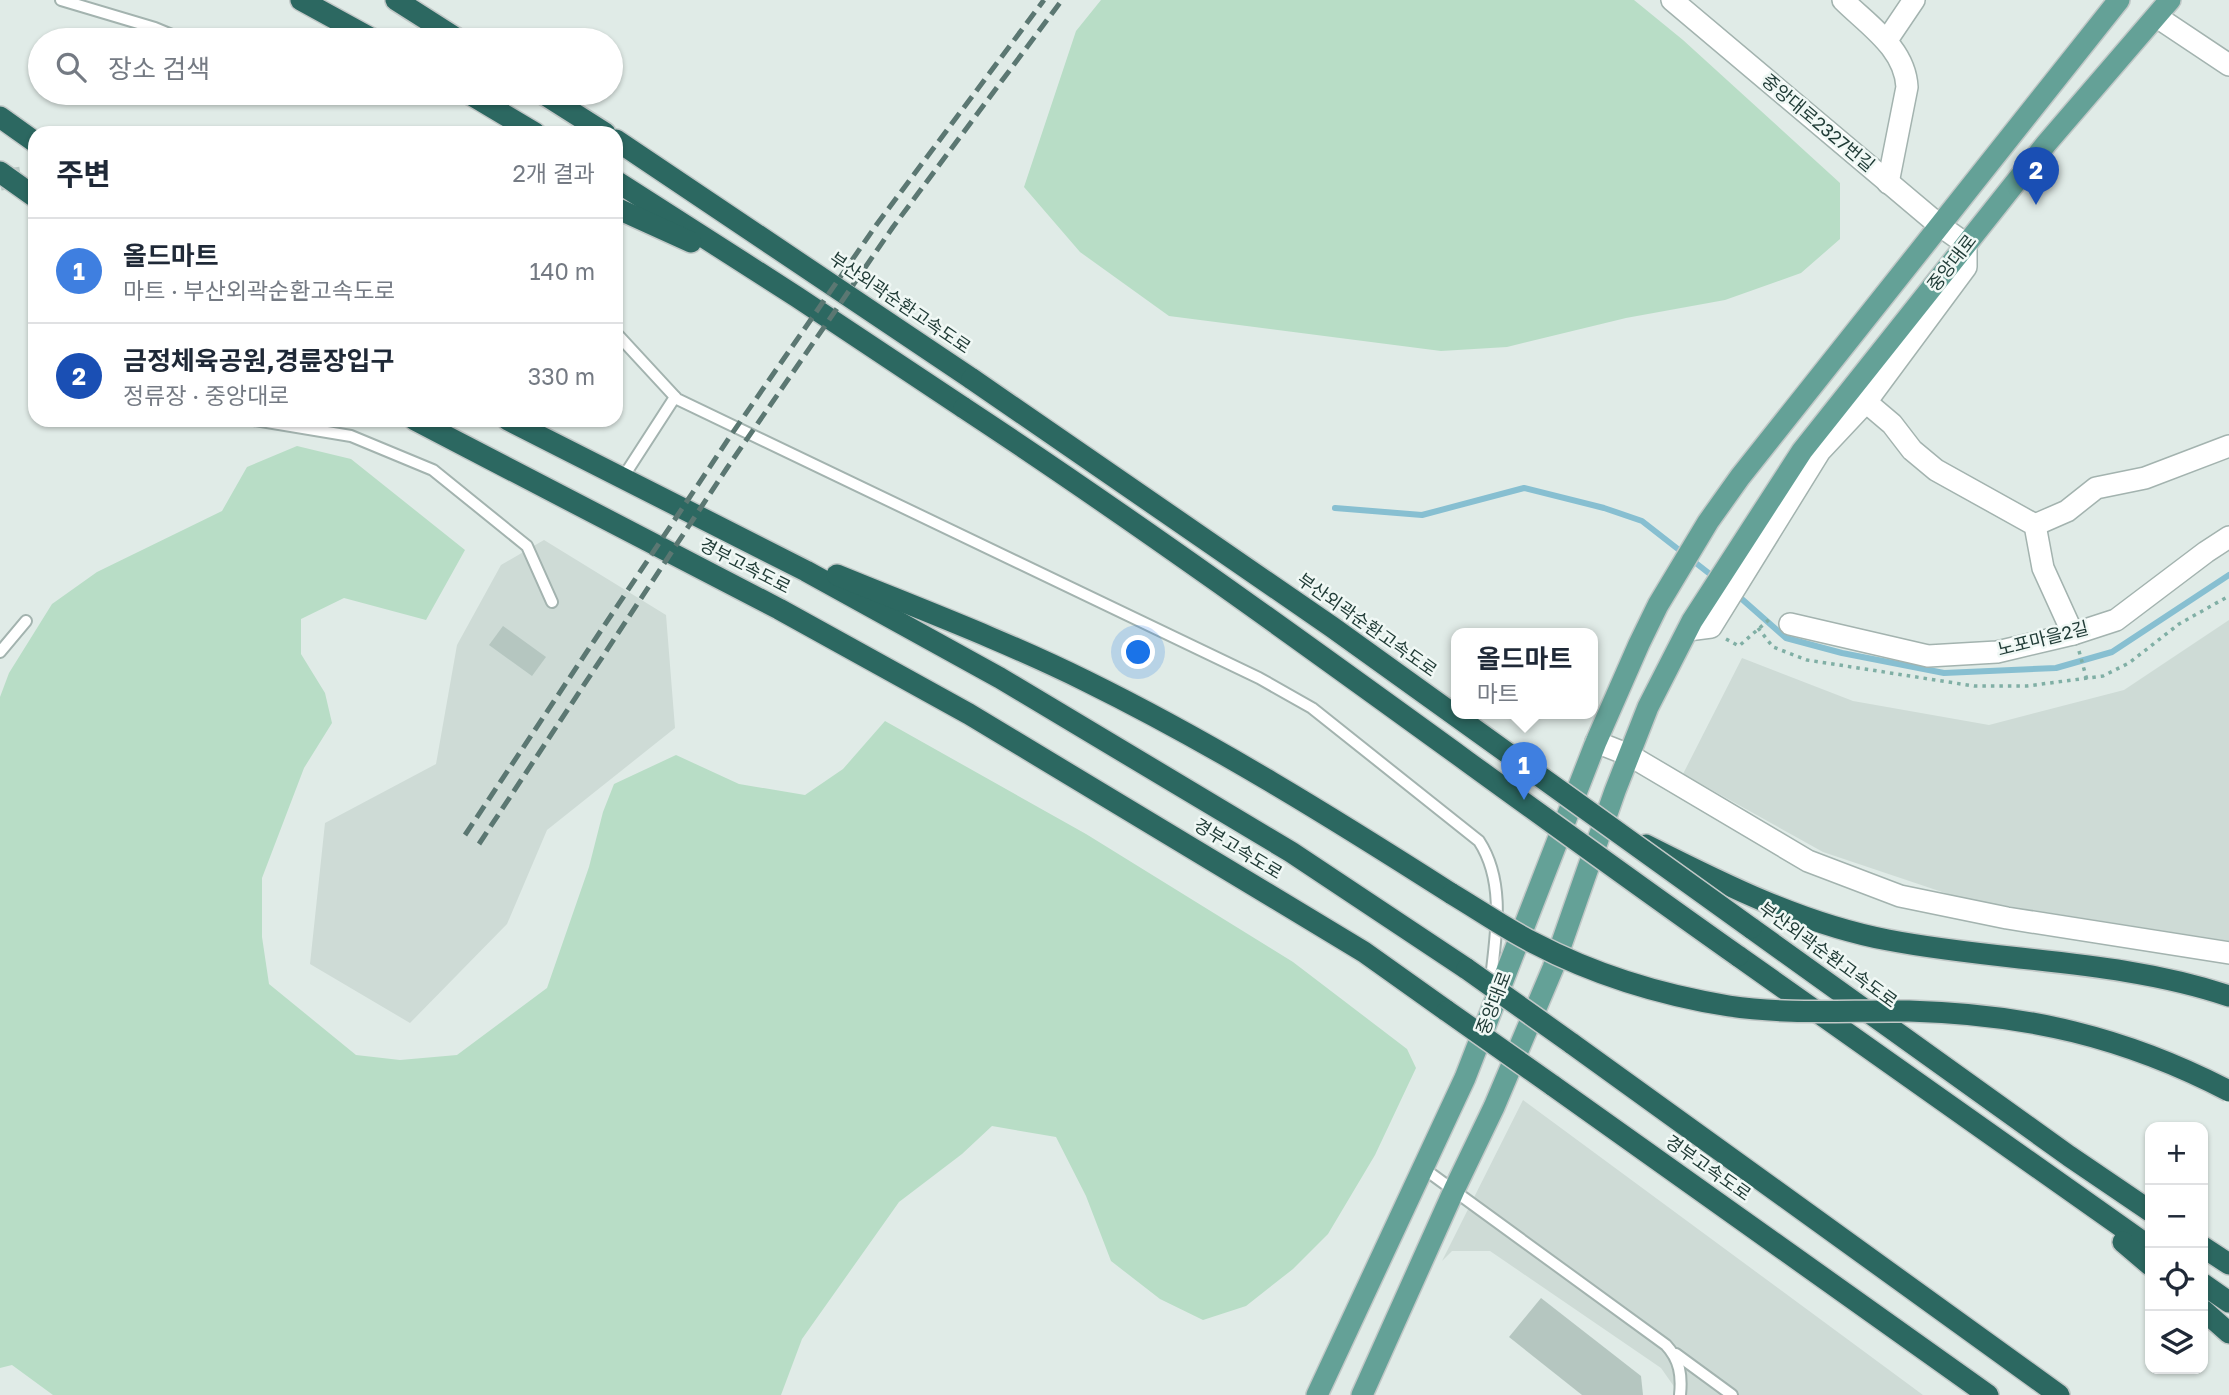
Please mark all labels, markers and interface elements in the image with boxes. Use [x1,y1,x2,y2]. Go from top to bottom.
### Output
search box [28,28,623,105]
icon: search [52,48,90,86]
text: 장소 검색 [108,53,210,84]
street label: 중앙대로2327번길 [1758,69,1879,176]
pin: 2 [2013,147,2059,205]
text: 주변 [56,156,111,192]
text: 2개 결과 [512,159,595,187]
street label: 중앙대로 [1922,230,1980,295]
text: 올드마트 [123,240,219,271]
street label: 부산외곽순환고속도로 [826,247,975,358]
text: 1 [73,257,85,285]
text: 140 m [529,257,595,285]
text: 마트 · 부산외곽순환고속도로 [123,276,395,304]
text: 금정체육공원,경륜장입구 [123,345,394,376]
text: 2 [72,362,86,390]
text: 330 m [528,362,595,390]
text: 정류장 · 중앙대로 [123,381,290,409]
street label: 경부고속도로 [696,533,795,597]
street label: 부산외곽순환고속도로 [1293,568,1442,681]
street label: 노포마을2길 [1995,616,2091,660]
popup [1451,628,1598,719]
your location [1121,635,1155,669]
text: 올드마트 [1477,643,1572,674]
text: 마트 [1477,679,1519,707]
pin: 1 [1501,742,1547,800]
street label: 경부고속도로 [1190,813,1287,883]
street label: 부산외곽순환고속도로 [1755,897,1902,1012]
street label: 중앙대로 [1471,968,1515,1038]
map controls [2145,1122,2208,1374]
button: + [2145,1122,2208,1185]
street label: 경부고속도로 [1662,1130,1756,1205]
button: − [2145,1185,2208,1248]
button: locate [2145,1248,2208,1311]
button: layers [2145,1311,2208,1374]

